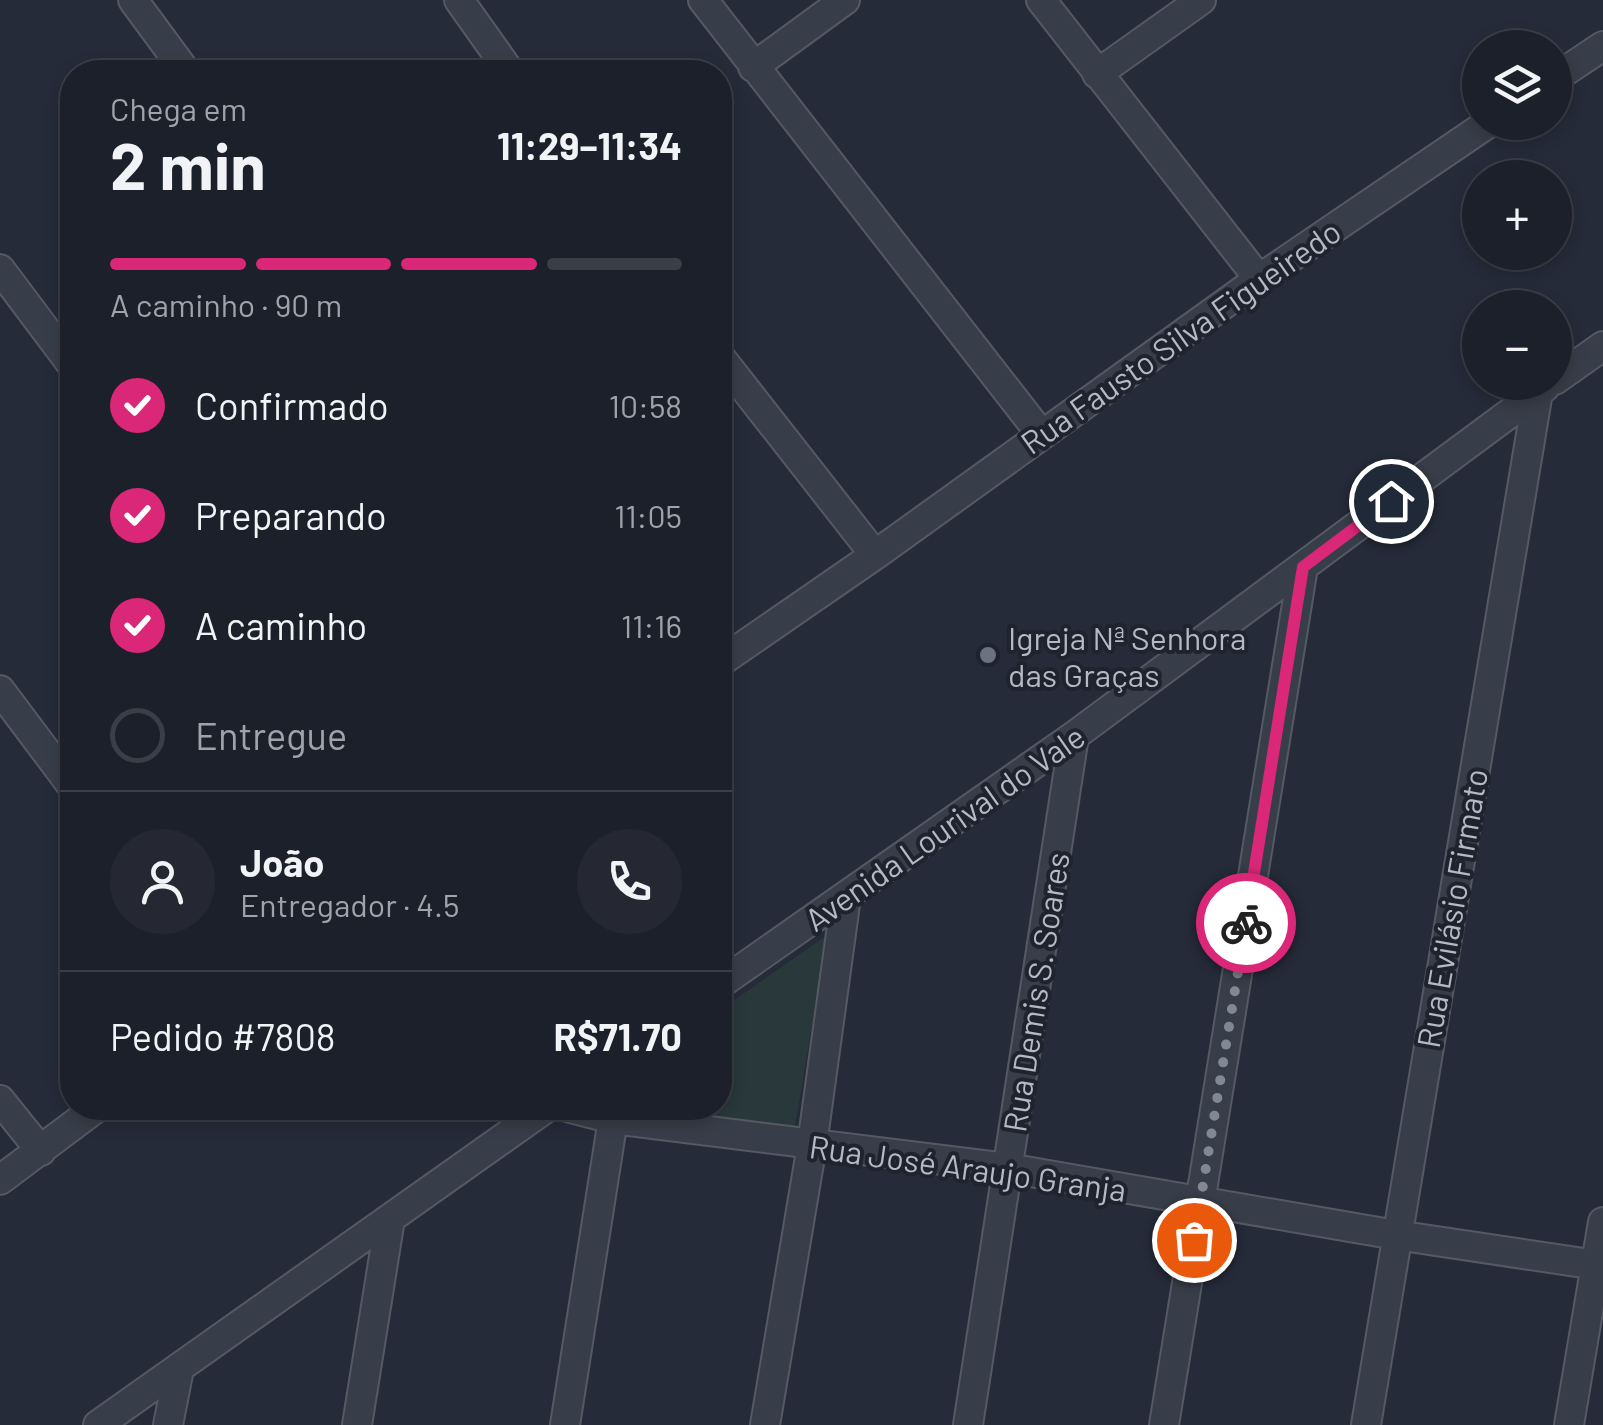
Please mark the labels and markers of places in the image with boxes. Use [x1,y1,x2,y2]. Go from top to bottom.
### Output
pin [1349,459,1434,544]
place label: Igreja Nª Senhora das Graças [1008,618,1246,693]
marker: Igreja Nª Senhora das Graças [977,644,999,666]
pin [1152,1198,1237,1283]

